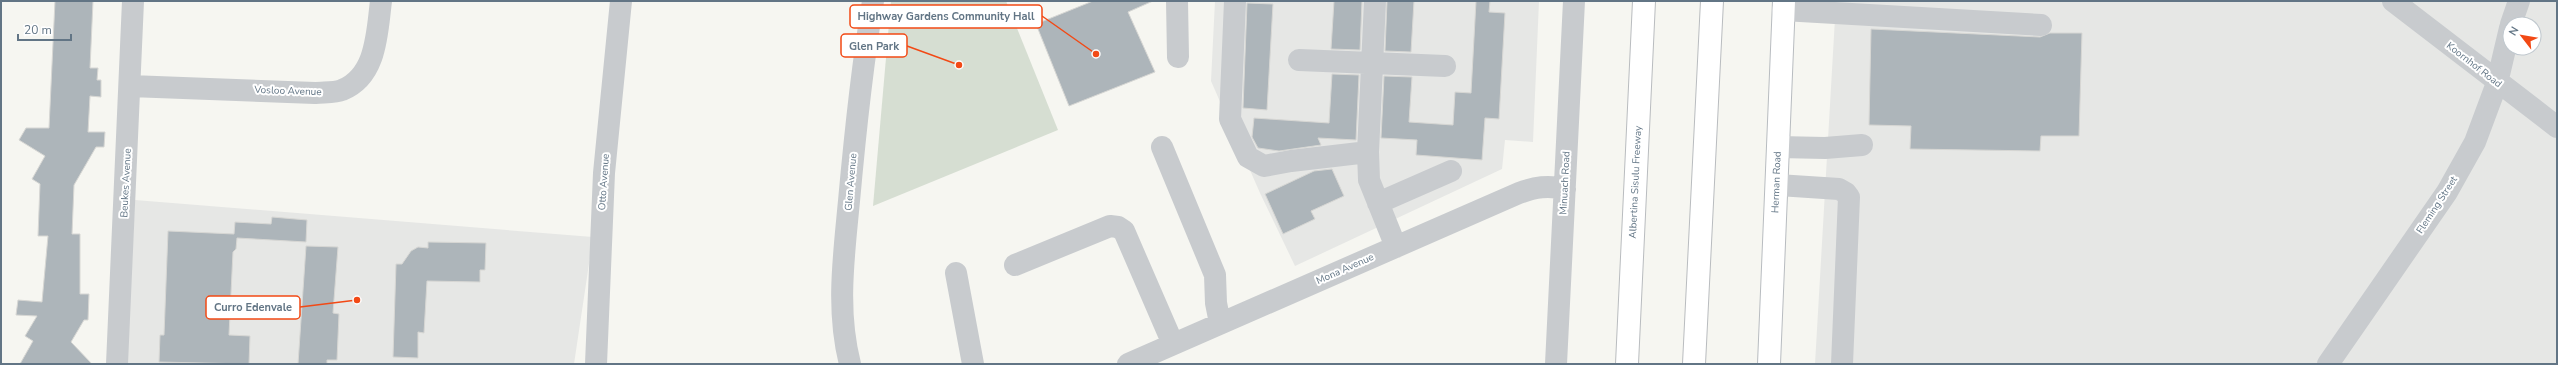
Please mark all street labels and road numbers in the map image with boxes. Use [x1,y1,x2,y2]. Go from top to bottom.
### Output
street label: Koornhof Road [2443,39,2505,91]
street label: Vosloo Avenue [253,83,322,99]
street label: Albertina Sisulu Freeway [1626,125,1645,239]
street label: Beukes Avenue [117,148,135,218]
street label: Minuach Road [1556,151,1574,215]
street label: Herman Road [1768,151,1785,213]
street label: Otto Avenue [595,153,613,211]
street label: Glen Avenue [842,153,860,211]
street label: Fleming Street [2413,173,2461,236]
street label: Mona Avenue [1314,250,1376,288]

